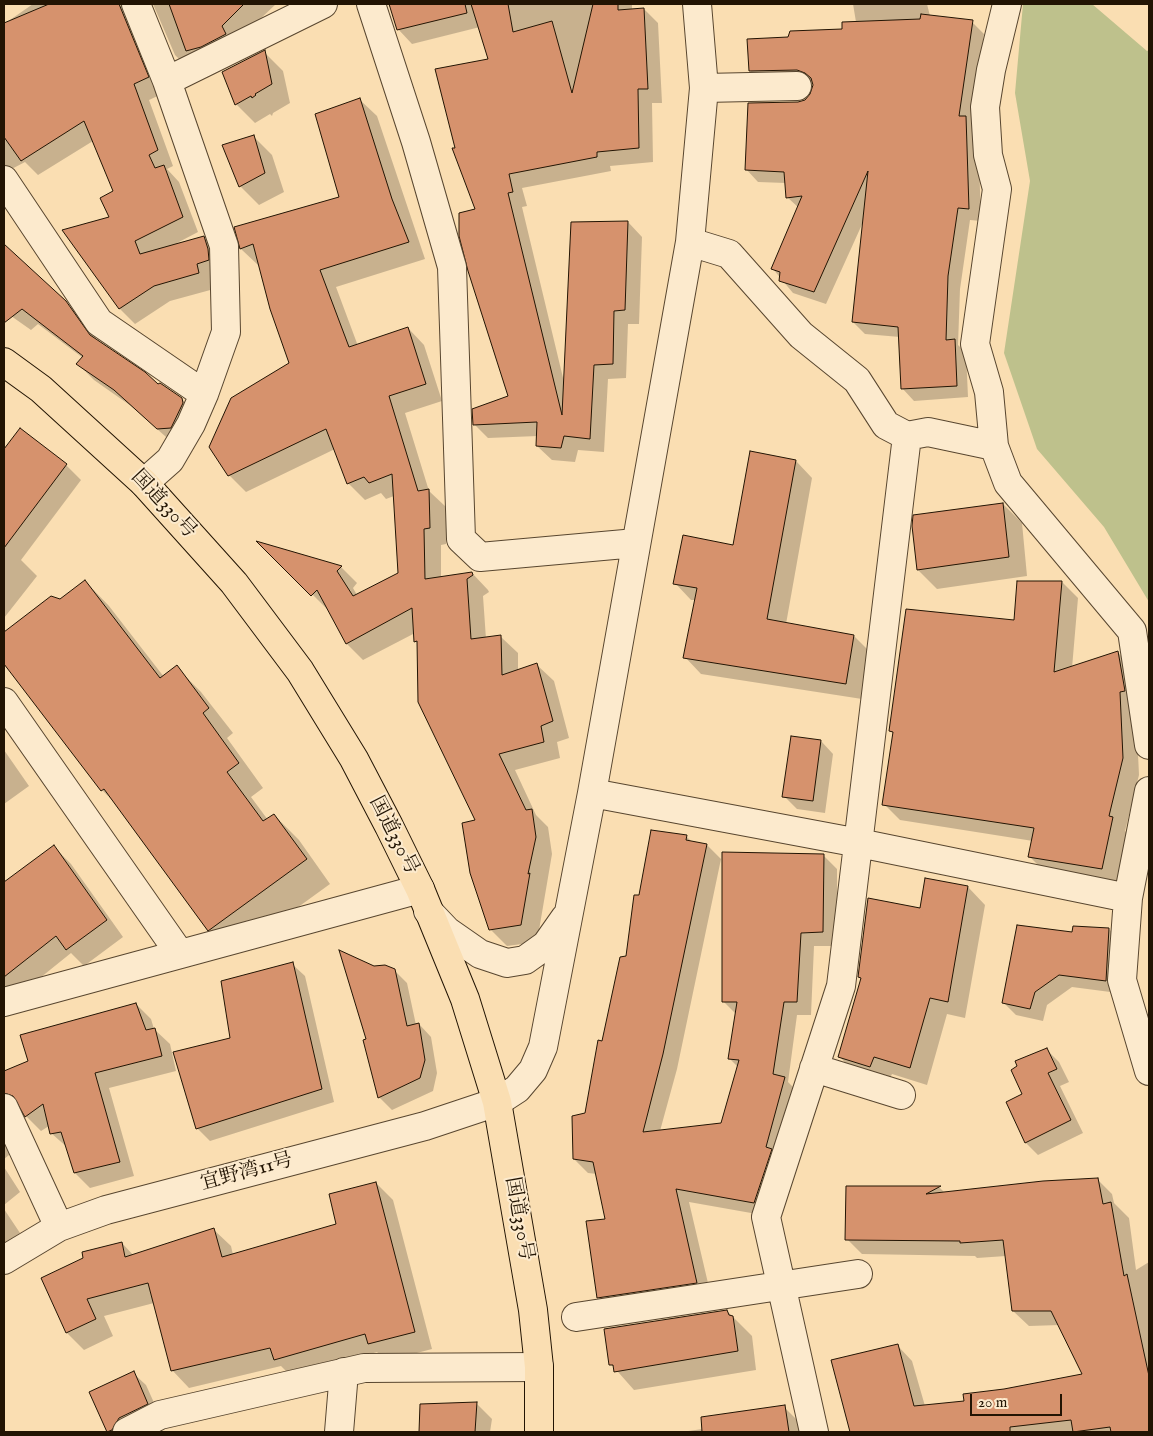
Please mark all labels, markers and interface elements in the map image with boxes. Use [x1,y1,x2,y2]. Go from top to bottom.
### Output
street label: 国道330号 [125,466,201,544]
street label: 国道330号 [363,793,423,879]
street label: 宜野湾11号 [198,1149,296,1197]
street label: 国道330号 [499,1175,537,1263]
scale bar [973,1384,1066,1416]
text: 20 m [978,1393,1007,1412]

